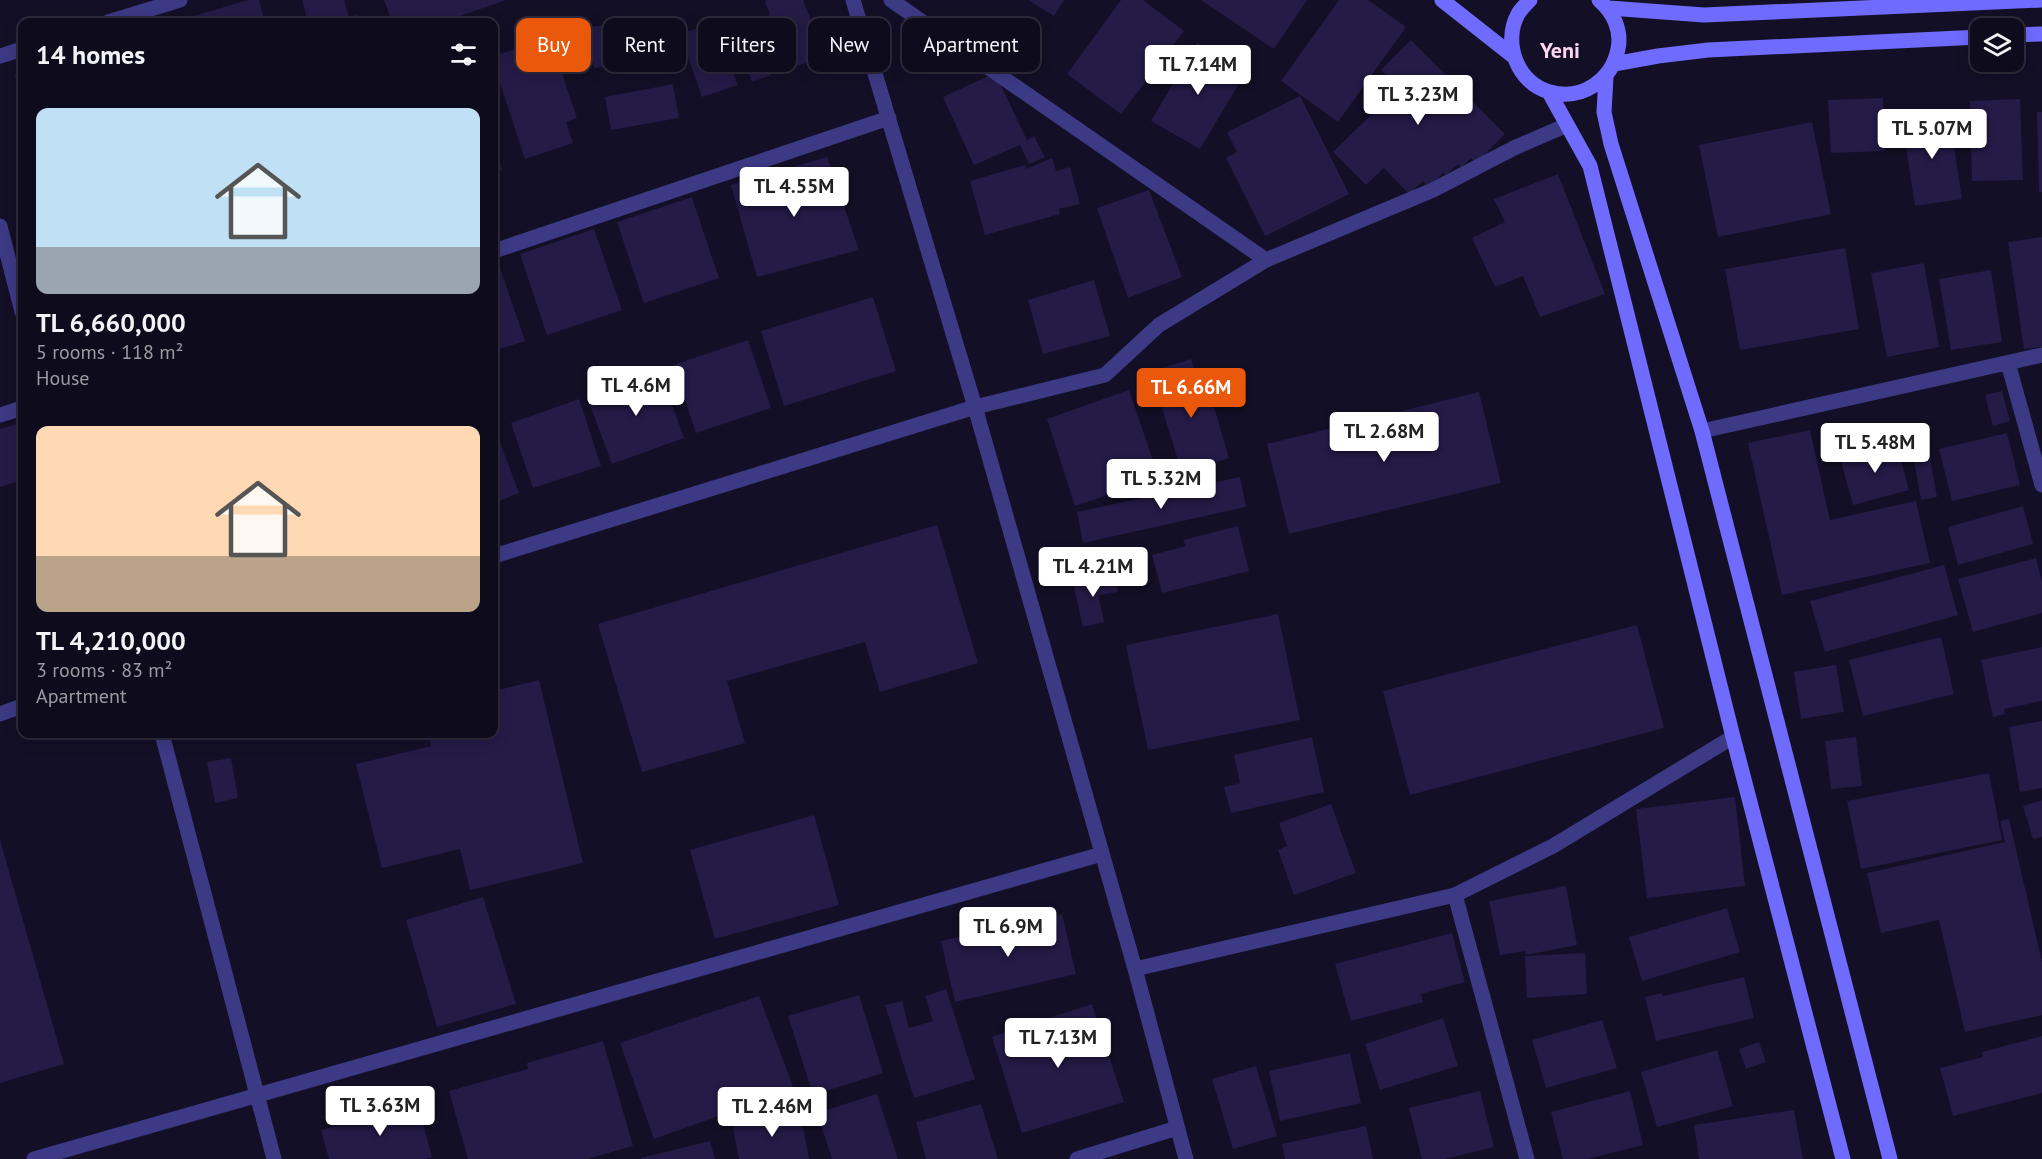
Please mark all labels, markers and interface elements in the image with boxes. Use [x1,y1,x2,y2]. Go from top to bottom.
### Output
chip: Buy [516,18,591,72]
chip: Rent [603,18,686,72]
chip: Filters [698,18,796,72]
chip: New [808,18,890,72]
chip: Apartment [902,18,1040,72]
map controls [1970,18,2024,72]
button: layers [1970,18,2024,72]
district label: Yeni [1539,36,1580,64]
text: 14 homes [36,38,145,71]
icon: filters [447,38,480,71]
pin: TL 7.14M [1136,45,1260,96]
text: TL 7.14M [1159,51,1237,77]
pin: TL 3.23M [1356,75,1480,126]
text: TL 3.23M [1378,81,1458,107]
pin: TL 5.07M [1870,109,1994,160]
text: TL 5.07M [1892,115,1972,141]
icon: home [204,147,312,255]
pin: TL 4.55M [732,167,856,218]
text: TL 4.55M [754,173,834,199]
text: TL 6,660,000 [36,306,186,339]
text: 5 rooms · 118 m² [36,339,183,365]
text: House [36,365,90,391]
pin: TL 4.6M [581,366,691,417]
pin: TL 6.66M [1129,368,1253,419]
text: TL 4.6M [601,372,671,398]
text: TL 6.66M [1151,374,1231,400]
pin: TL 2.68M [1322,412,1446,463]
text: TL 2.68M [1344,418,1424,444]
pin: TL 5.48M [1813,423,1937,474]
text: TL 5.48M [1835,429,1915,455]
pin: TL 5.32M [1099,459,1223,510]
icon: home [204,465,312,573]
text: TL 5.32M [1121,465,1201,491]
pin: TL 4.21M [1031,547,1155,598]
text: TL 4.21M [1053,553,1133,579]
text: TL 4,210,000 [36,624,186,657]
text: 3 rooms · 83 m² [36,657,172,683]
text: Apartment [36,683,127,709]
pin: TL 6.9M [953,907,1063,958]
text: TL 6.9M [973,913,1043,939]
pin: TL 7.13M [996,1018,1120,1069]
text: TL 7.13M [1019,1024,1097,1050]
pin: TL 3.63M [318,1086,442,1137]
pin: TL 2.46M [710,1087,834,1138]
text: TL 3.63M [340,1092,420,1118]
text: TL 2.46M [732,1093,812,1119]

